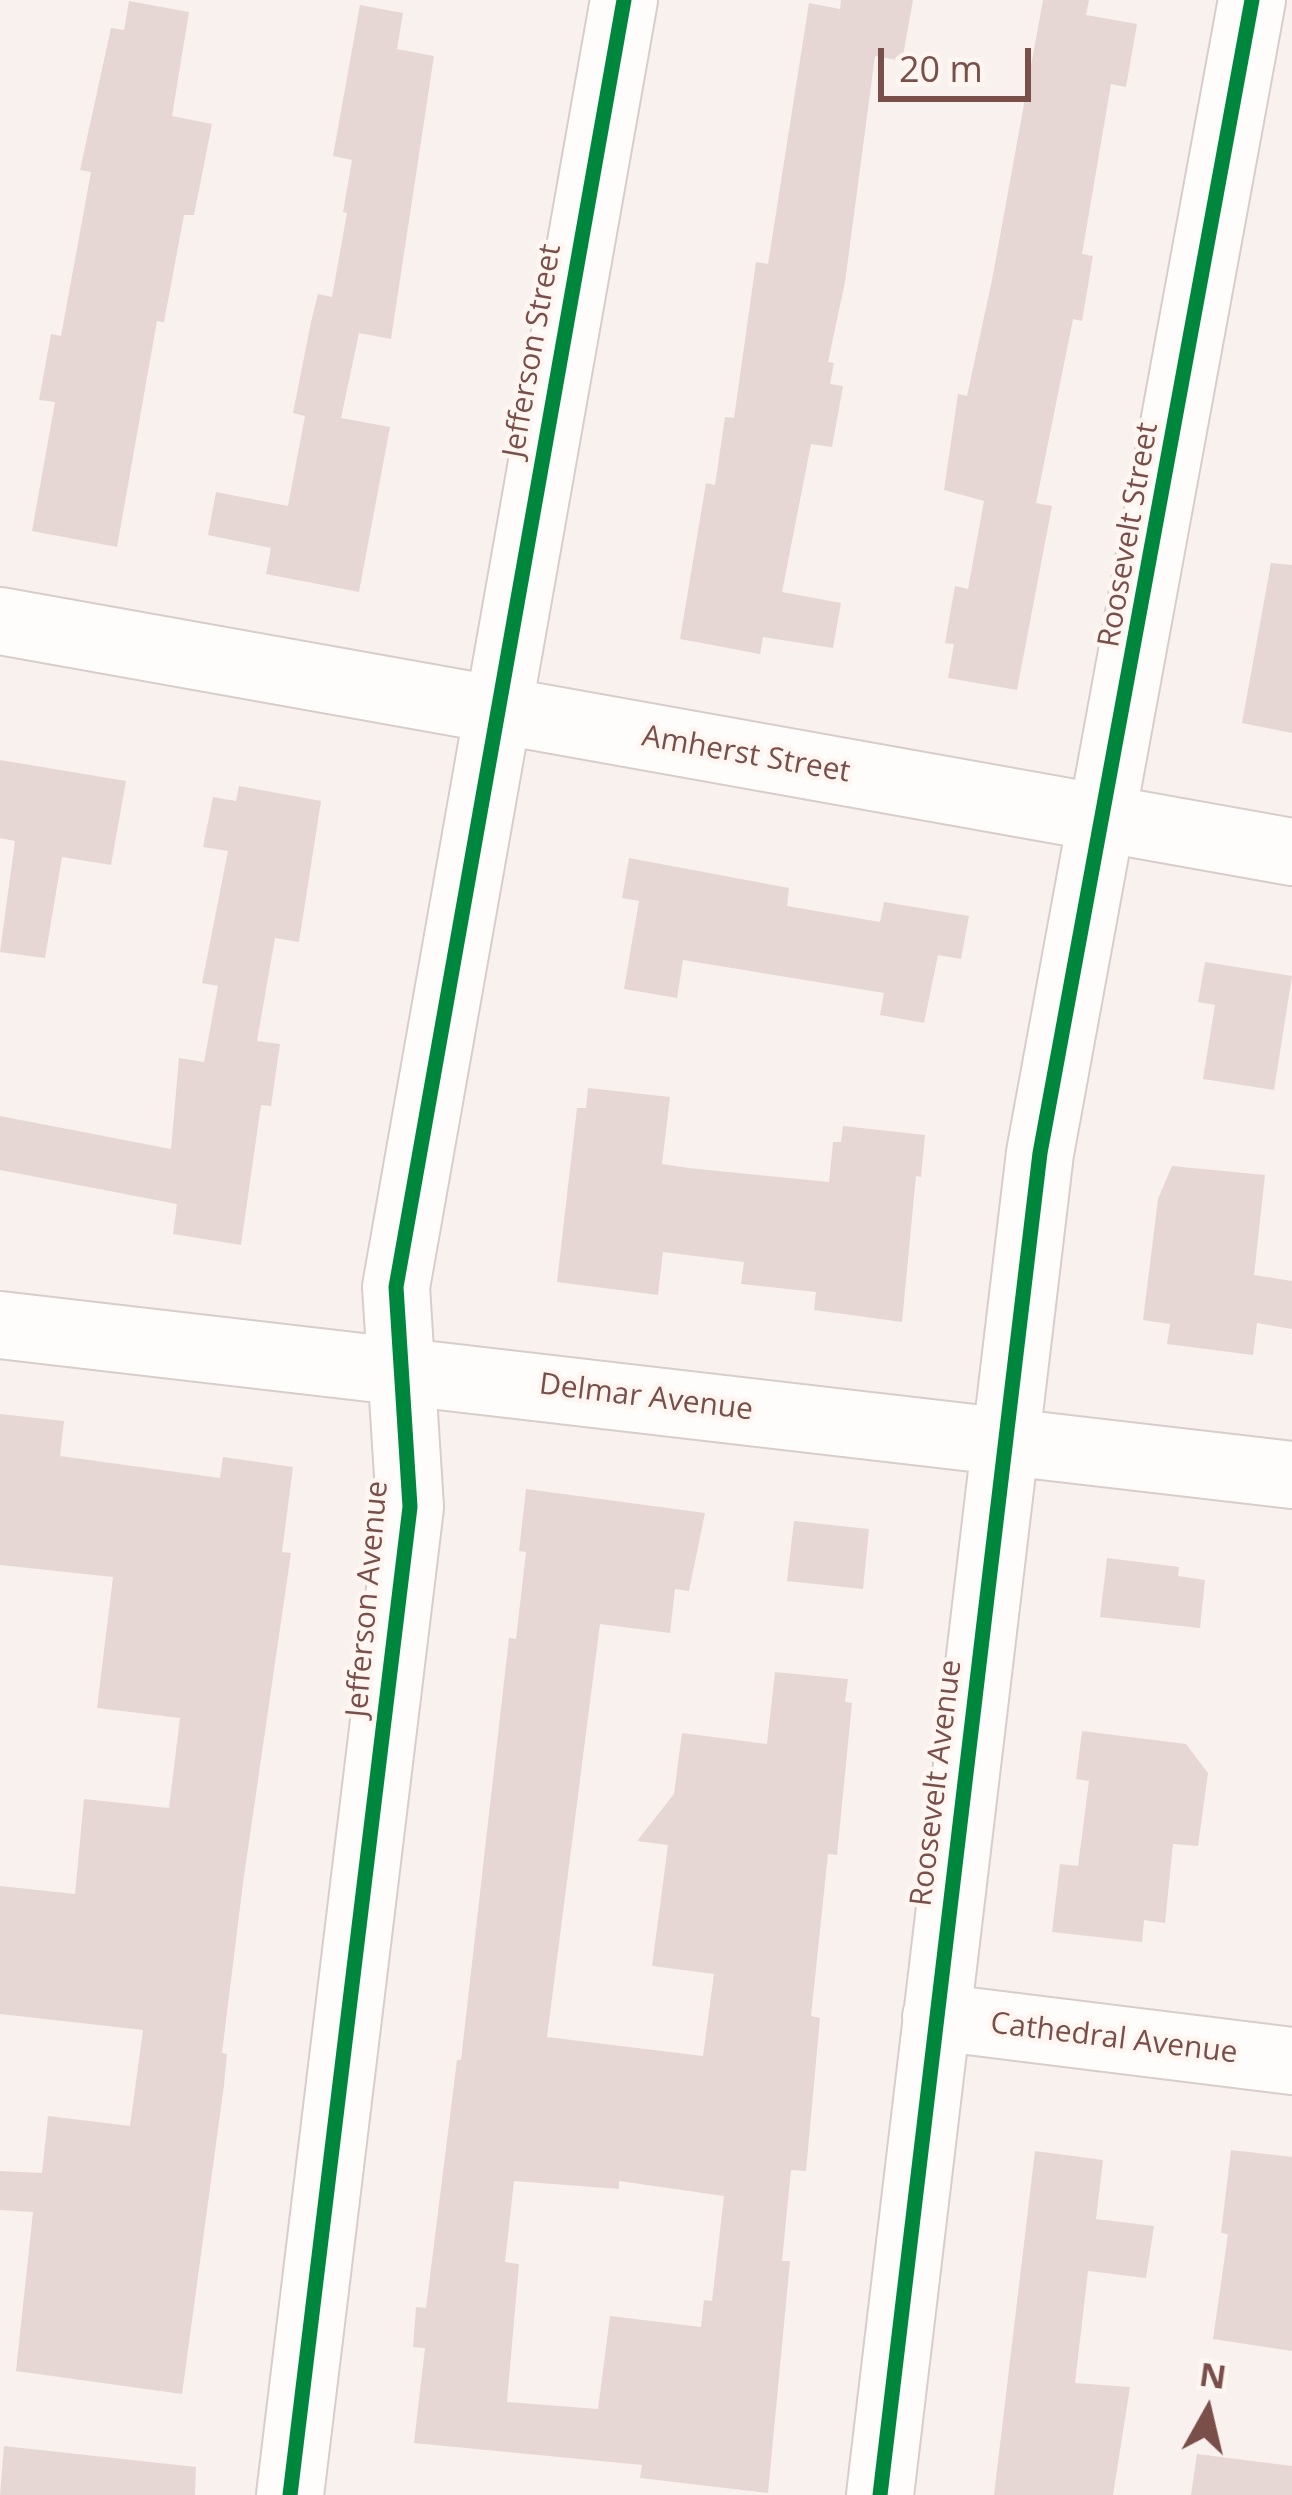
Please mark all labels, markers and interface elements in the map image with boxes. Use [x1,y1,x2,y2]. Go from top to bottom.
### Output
scale bar [884,24,1037,98]
text: 20 m [899,44,983,93]
street label: Jefferson Street [496,241,570,461]
street label: Roosevelt Street [1092,420,1166,650]
street label: Amherst Street [639,719,853,791]
street label: Delmar Avenue [537,1367,755,1429]
street label: Jefferson Avenue [340,1479,396,1719]
street label: Roosevelt Avenue [904,1658,970,1908]
street label: Cathedral Avenue [988,2006,1240,2072]
north arrow [1148,2351,1268,2471]
text: N [1197,2351,1230,2399]

